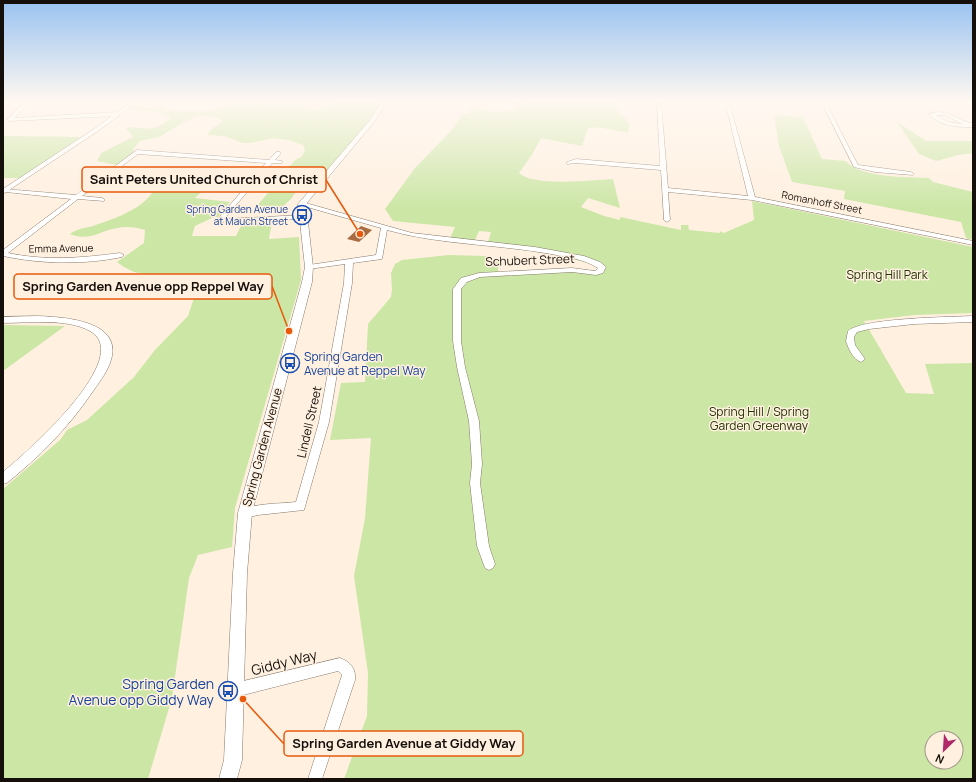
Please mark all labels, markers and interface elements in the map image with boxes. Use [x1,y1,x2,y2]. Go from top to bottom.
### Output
callout: Saint Peters United Church of Christ [82,167,326,192]
text: Saint Peters United Church of Christ [90,170,319,188]
street label: Romanhoff Street [780,187,864,217]
place label: Spring Garden Avenue at Mauch Street [186,202,288,228]
bus stop icon: Spring Garden Avenue at Mauch Street [291,204,313,226]
street label: Emma Avenue [29,240,93,256]
street label: Schubert Street [485,250,575,270]
park label: Spring Hill Park [846,266,929,283]
callout: Spring Garden Avenue opp Reppel Way [14,274,272,299]
text: Spring Garden Avenue opp Reppel Way [22,277,264,295]
place label: Spring Garden Avenue at Reppel Way [304,348,426,379]
bus stop icon: Spring Garden Avenue at Reppel Way [279,352,301,374]
street label: Lindell Street [292,384,326,460]
street label: Spring Garden Avenue [238,386,286,508]
park label: Spring Hill / Spring Garden Greenway [709,403,809,434]
street label: Giddy Way [249,645,319,679]
place label: Spring Garden Avenue opp Giddy Way [68,674,215,709]
bus stop icon: Spring Garden Avenue opp Giddy Way [217,680,239,702]
north arrow [924,730,964,770]
callout: Spring Garden Avenue at Giddy Way [284,731,523,756]
text: Spring Garden Avenue at Giddy Way [292,734,516,752]
text: N [933,751,946,768]

